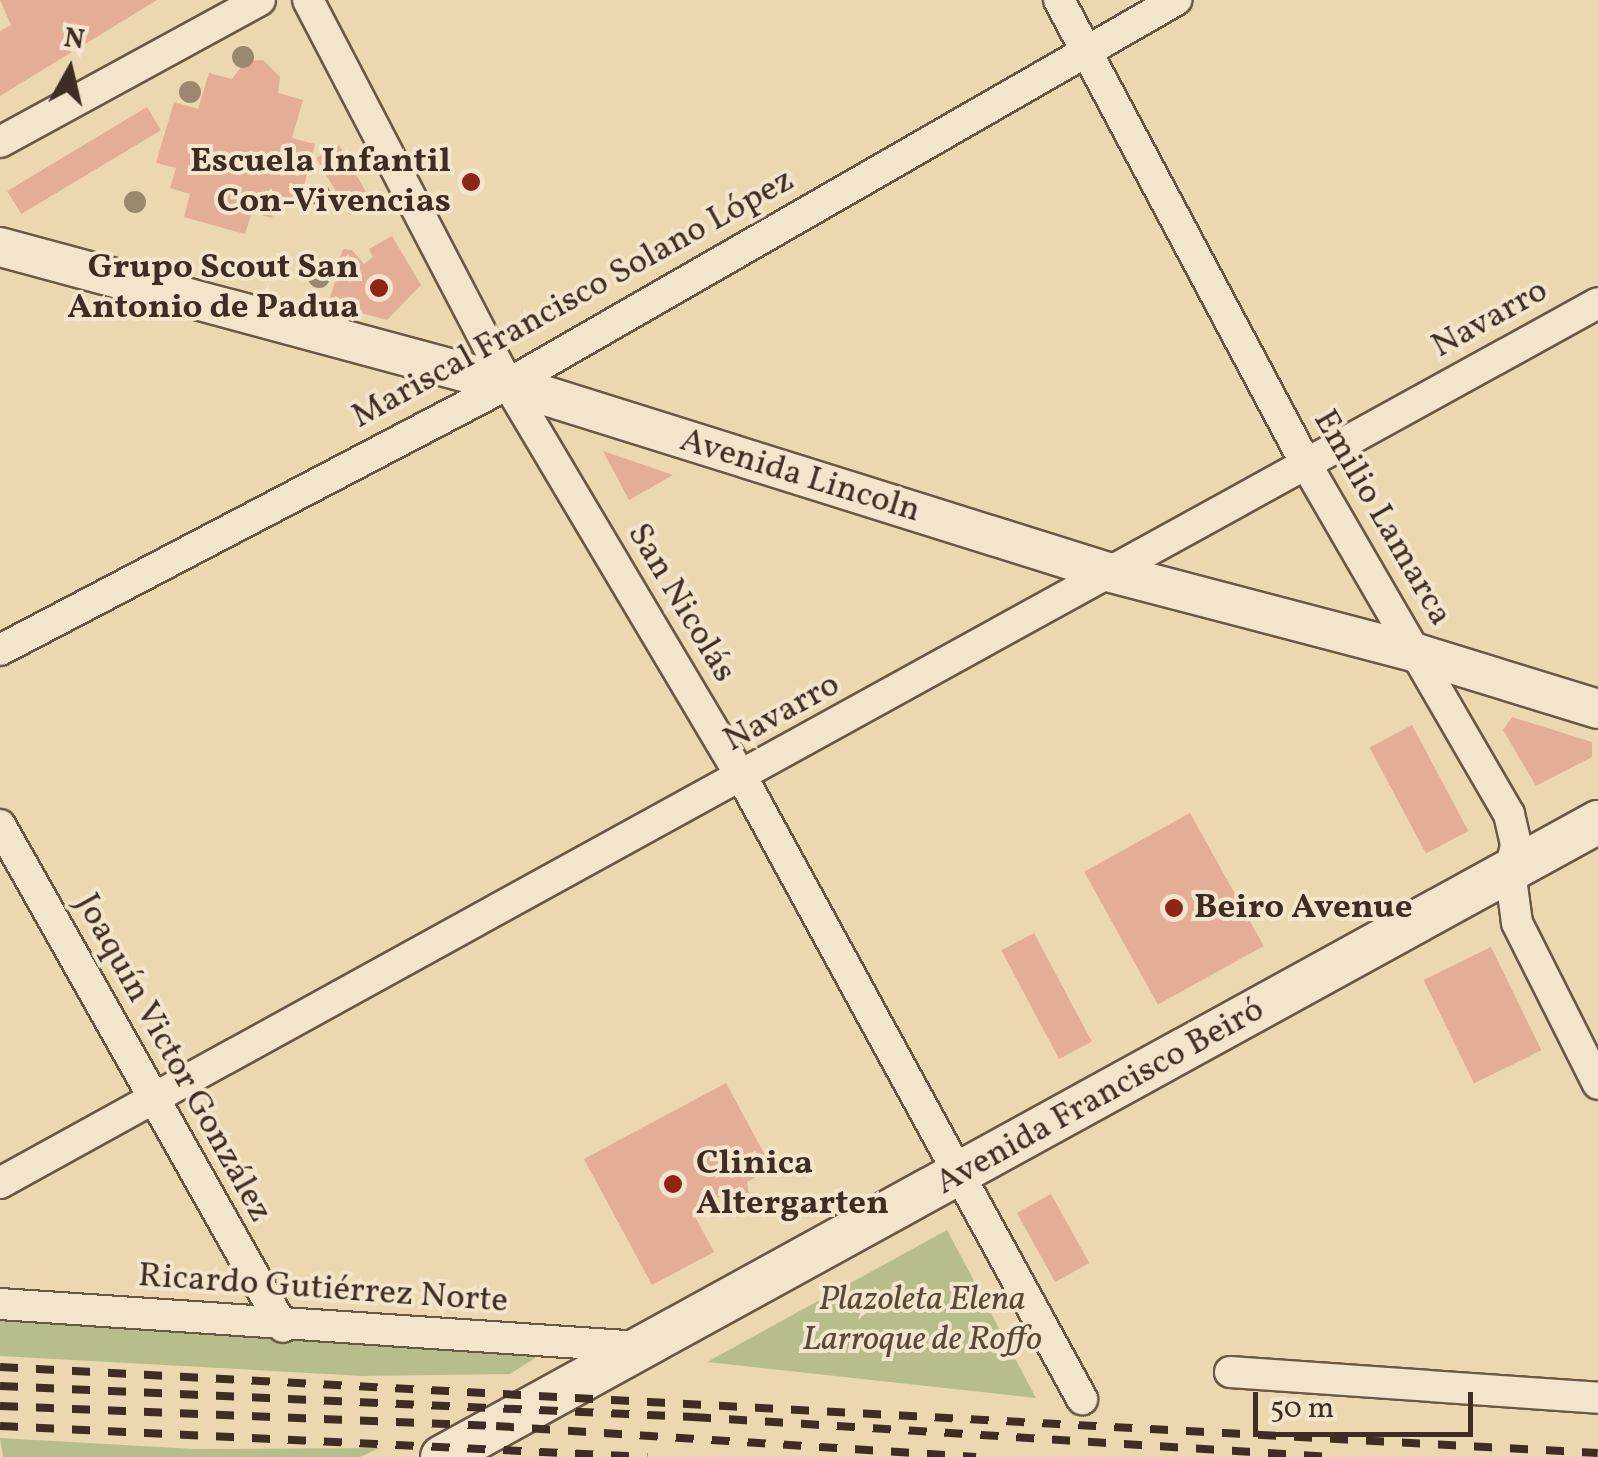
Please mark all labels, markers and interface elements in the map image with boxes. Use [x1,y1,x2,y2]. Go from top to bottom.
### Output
text: N [61,19,87,61]
north arrow [20,20,120,120]
place label: Escuela Infantil Con-Vivencias [190,141,451,223]
street label: Mariscal Francisco Solano López [345,160,801,438]
marker: Escuela Infantil Con-Vivencias [460,171,482,193]
place label: Grupo Scout San Antonio de Padua [67,247,359,329]
street label: Navarro [1425,270,1555,368]
marker: Grupo Scout San Antonio de Padua [368,277,390,299]
street label: Emilio Lamarca [1303,403,1461,633]
street label: Avenida Lincoln [675,419,925,533]
street label: San Nicolás [617,516,745,690]
street label: Navarro [717,664,847,762]
street label: Joaquín Victor González [65,886,281,1230]
place label: Beiro Avenue [1194,887,1413,929]
marker: Beiro Avenue [1163,897,1185,919]
street label: Avenida Francisco Beiró [928,989,1272,1205]
place label: Clinica Altergarten [696,1143,889,1225]
marker: Clinica Altergarten [660,1171,686,1197]
street label: Ricardo Gutiérrez Norte [137,1255,509,1323]
park label: Plazoleta Elena Larroque de Roffo [802,1279,1042,1361]
scale bar [1258,1372,1478,1434]
text: 50 m [1270,1388,1334,1430]

